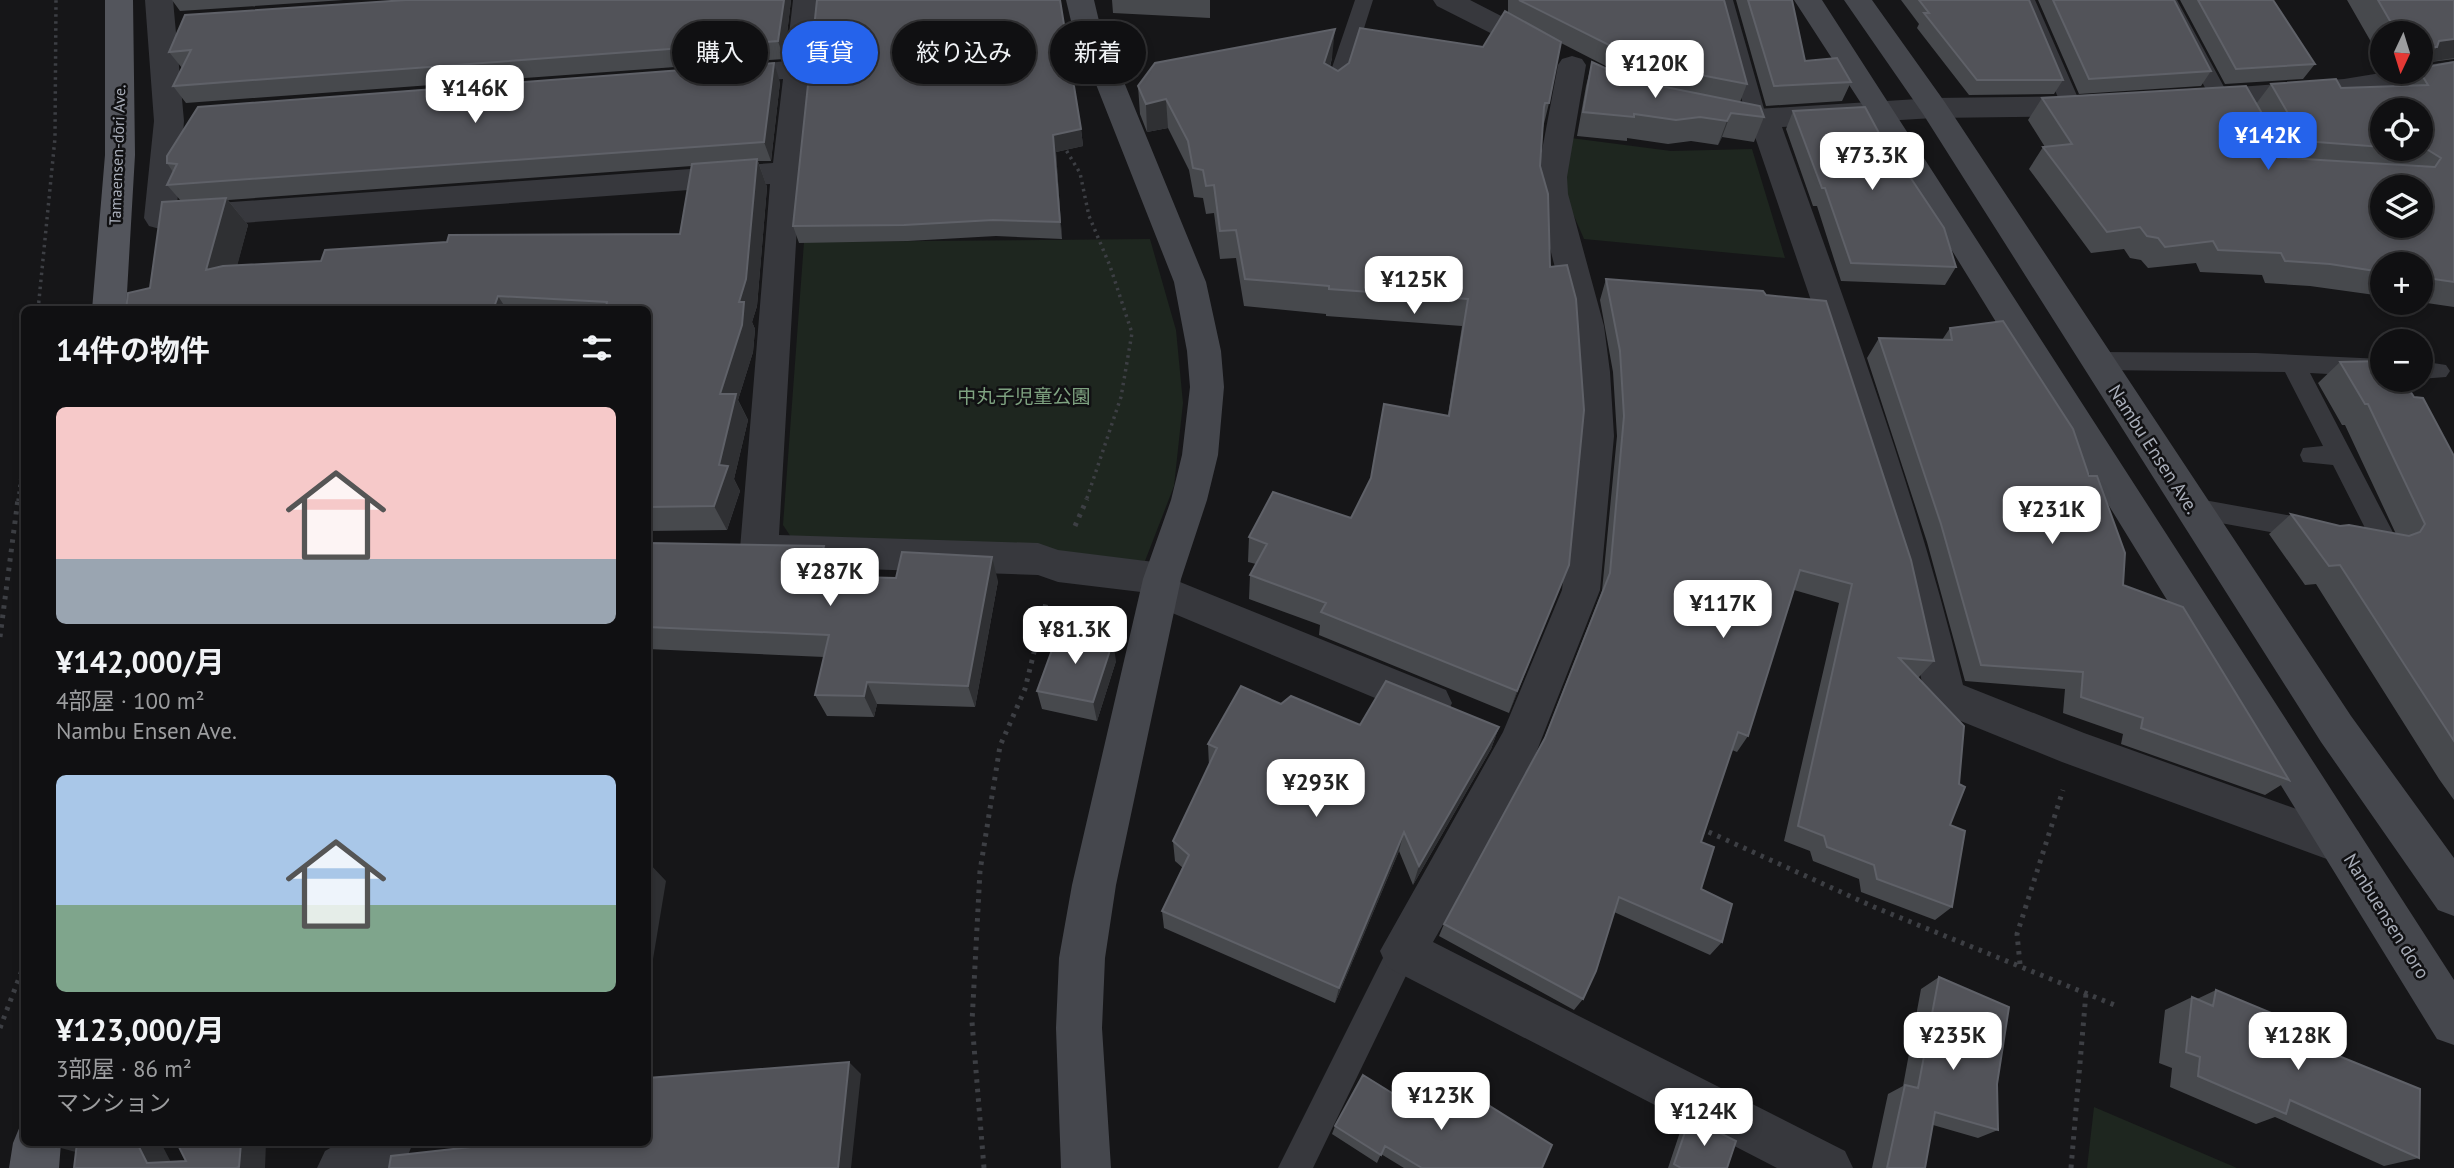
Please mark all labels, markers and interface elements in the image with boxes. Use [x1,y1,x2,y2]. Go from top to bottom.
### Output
chip: 購入 [672,21,768,84]
chip: 賃貸 [782,21,878,84]
chip: 絞り込み [892,21,1036,84]
chip: 新着 [1050,21,1146,84]
north arrow [2370,21,2432,84]
map controls [2370,21,2433,392]
pin: ¥120K [1606,41,1704,100]
text: ¥120K [1622,48,1688,77]
pin: ¥146K [426,66,524,125]
text: ¥146K [442,73,508,102]
street label: Tamaensen-dōri Ave. [105,84,129,226]
button: locate [2370,98,2433,161]
pin: ¥142K [2219,113,2317,172]
text: ¥142K [2235,120,2301,149]
pin: ¥73.3K [1815,132,1929,192]
text: ¥73.3K [1836,140,1908,169]
button: layers [2370,175,2433,238]
button: + [2370,252,2433,315]
pin: ¥125K [1365,256,1463,316]
text: ¥125K [1381,264,1447,293]
icon: filters [578,329,616,367]
button: − [2370,329,2433,392]
text: 14件の物件 [56,330,210,369]
street label: Nambu Ensen Ave. [2103,380,2205,518]
park label: 中丸子児童公園 [957,384,1091,408]
icon: home [273,452,399,578]
pin: ¥231K [2003,486,2101,546]
text: ¥231K [2019,494,2085,523]
pin: ¥287K [781,548,879,608]
text: ¥287K [797,556,863,585]
pin: ¥117K [1674,580,1772,640]
text: ¥117K [1690,588,1756,617]
pin: ¥81.3K [1018,606,1132,666]
text: ¥81.3K [1039,614,1111,643]
text: ¥142,000/月 [56,642,225,681]
text: 4部屋 · 100 m² [56,686,204,715]
text: Nambu Ensen Ave. [56,716,237,745]
pin: ¥293K [1267,760,1365,819]
text: ¥293K [1283,767,1349,796]
icon: home [273,821,399,947]
street label: Nanbuensen doro [2339,849,2435,983]
text: ¥123,000/月 [56,1010,225,1049]
pin: ¥235K [1904,1012,2002,1072]
pin: ¥128K [2249,1012,2347,1072]
text: ¥235K [1920,1020,1986,1049]
text: ¥128K [2265,1020,2331,1049]
text: 3部屋 · 86 m² [56,1054,192,1083]
pin: ¥123K [1392,1072,1490,1132]
text: ¥123K [1408,1080,1474,1109]
text: マンション [56,1088,171,1117]
pin: ¥124K [1655,1088,1753,1148]
text: ¥124K [1671,1096,1737,1125]

